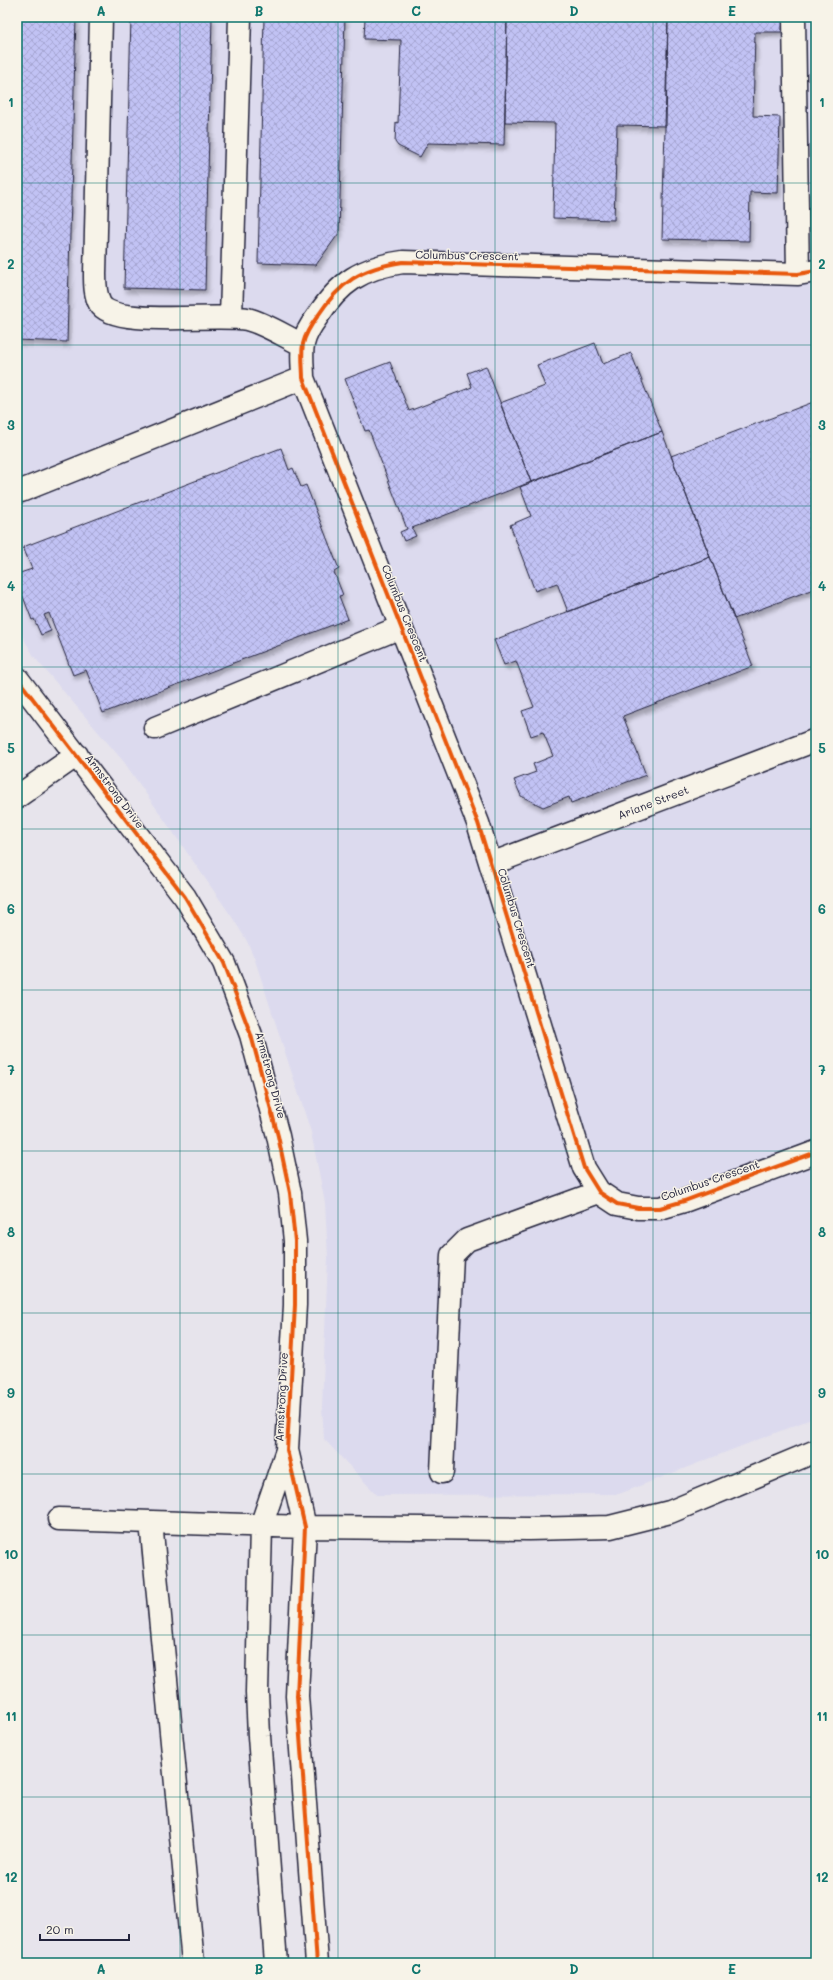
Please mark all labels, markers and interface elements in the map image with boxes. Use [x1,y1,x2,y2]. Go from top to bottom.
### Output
text: A [96,2,106,19]
text: B [255,2,264,19]
text: C [411,2,421,19]
text: D [569,2,579,19]
text: E [728,2,736,19]
text: 1 [8,93,14,110]
text: 1 [819,93,825,110]
street label: Columbus Crescent [415,247,519,263]
text: 2 [7,255,15,272]
text: 2 [818,255,826,272]
text: 3 [7,416,15,433]
text: 3 [818,416,826,433]
street label: Columbus Crescent [379,562,431,664]
text: 4 [7,577,15,594]
text: 4 [818,577,826,594]
text: 5 [7,739,15,756]
text: 5 [818,739,826,756]
street label: Armstrong Drive [82,751,148,831]
street label: Ariane Street [615,782,691,822]
street label: Columbus Crescent [495,866,539,970]
text: 6 [7,900,15,917]
text: 6 [818,900,826,917]
street label: Armstrong Drive [252,1030,290,1120]
text: 7 [7,1061,15,1078]
text: 7 [818,1061,826,1078]
street label: Columbus Crescent [659,1156,762,1204]
text: 8 [7,1223,15,1240]
text: 8 [818,1223,826,1240]
street label: Armstrong Drive [271,1352,291,1442]
text: 9 [7,1384,15,1401]
text: 9 [818,1384,826,1401]
text: 10 [4,1545,18,1562]
text: 10 [815,1545,829,1562]
text: 11 [5,1707,17,1724]
text: 11 [816,1707,828,1724]
text: 12 [4,1868,18,1885]
text: 12 [815,1868,829,1885]
scale bar [40,1916,129,1942]
text: 20 m [46,1921,74,1937]
text: A [96,1960,106,1977]
text: B [255,1960,264,1977]
text: C [411,1960,421,1977]
text: D [569,1960,579,1977]
text: E [728,1960,736,1977]

